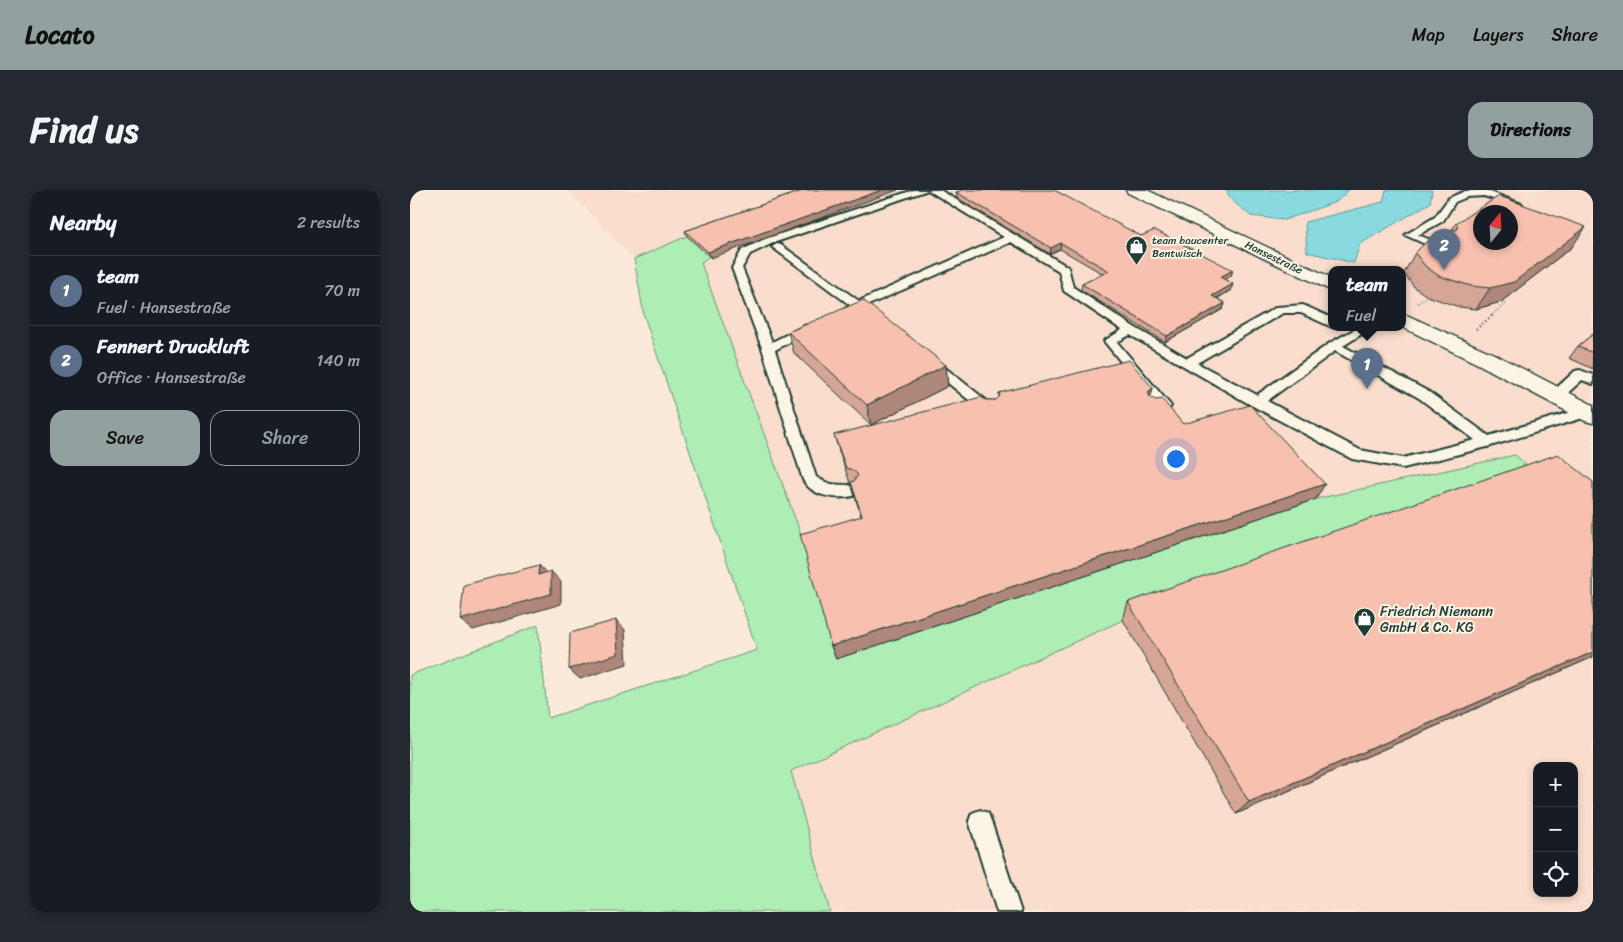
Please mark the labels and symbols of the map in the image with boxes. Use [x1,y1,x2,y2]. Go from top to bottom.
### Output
north arrow [1473,205,1518,250]
pin: 2 [1428,229,1460,270]
place label: team baucenter Bentwisch [1152,231,1229,263]
shop icon: team baucenter Bentwisch [1124,234,1148,265]
street label: Hansestraße [1242,235,1306,280]
pin: 1 [1351,348,1383,389]
your location [1163,446,1189,472]
place label: Friedrich Niemann GmbH & Co. KG [1380,599,1493,640]
shop icon: Friedrich Niemann GmbH & Co. KG [1352,607,1376,638]

